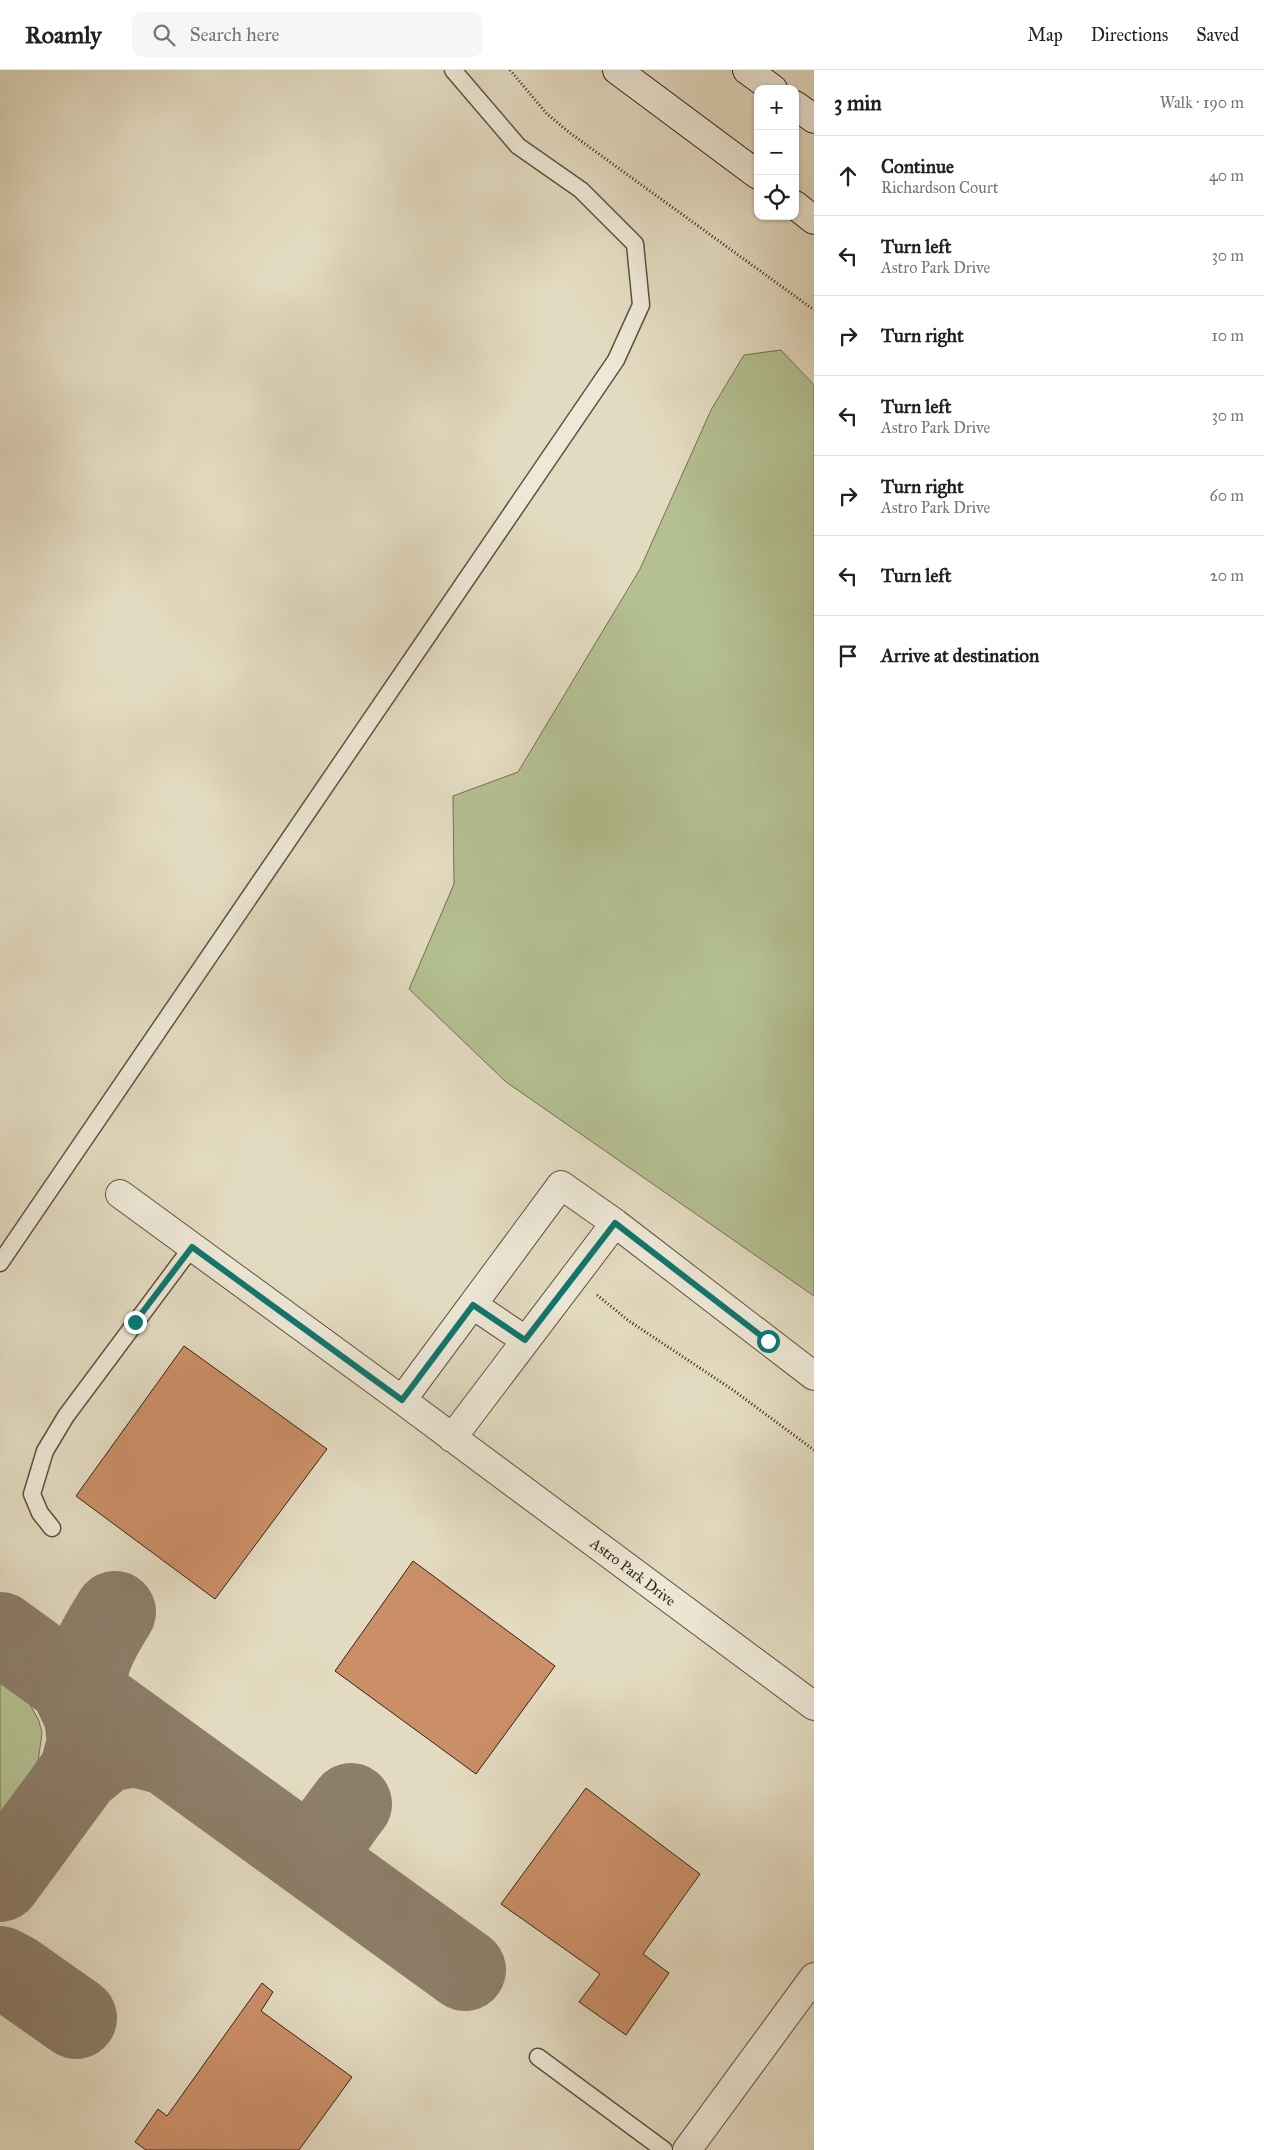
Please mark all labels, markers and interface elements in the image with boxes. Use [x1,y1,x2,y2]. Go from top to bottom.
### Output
search box [132,12,482,57]
text: Roamly [25,20,102,50]
icon: search [150,21,178,49]
text: Search here [190,23,280,46]
text: Map [1027,24,1063,46]
text: Directions [1091,24,1168,46]
text: Saved [1196,24,1239,46]
map controls [754,85,799,220]
button: + [754,85,799,130]
text: 3 min [834,90,882,116]
text: Walk · 190 m [1160,93,1244,112]
button: − [754,130,799,175]
text: Continue [881,155,954,178]
icon: ahead [834,162,862,190]
text: 40 m [1209,166,1244,185]
button: locate [754,175,799,220]
text: Richardson Court [881,178,998,197]
text: Turn left [881,235,951,258]
icon: left [834,242,862,270]
text: 30 m [1211,246,1244,265]
text: Astro Park Drive [881,258,990,277]
icon: right [834,322,862,350]
text: Turn right [881,324,964,347]
text: 10 m [1212,326,1244,345]
text: Turn left [881,395,951,418]
icon: left [834,402,862,430]
text: 30 m [1211,406,1244,425]
text: Astro Park Drive [881,418,990,437]
text: Turn right [881,475,964,498]
icon: right [834,482,862,510]
text: 60 m [1210,486,1244,505]
text: Astro Park Drive [881,498,990,517]
icon: left [834,562,862,590]
text: Turn left [881,564,951,587]
text: 20 m [1210,566,1244,585]
icon: arrive [834,642,862,670]
text: Arrive at destination [881,644,1039,667]
route end [124,1311,147,1334]
route start [757,1330,780,1353]
street label: Astro Park Drive [586,1533,679,1610]

